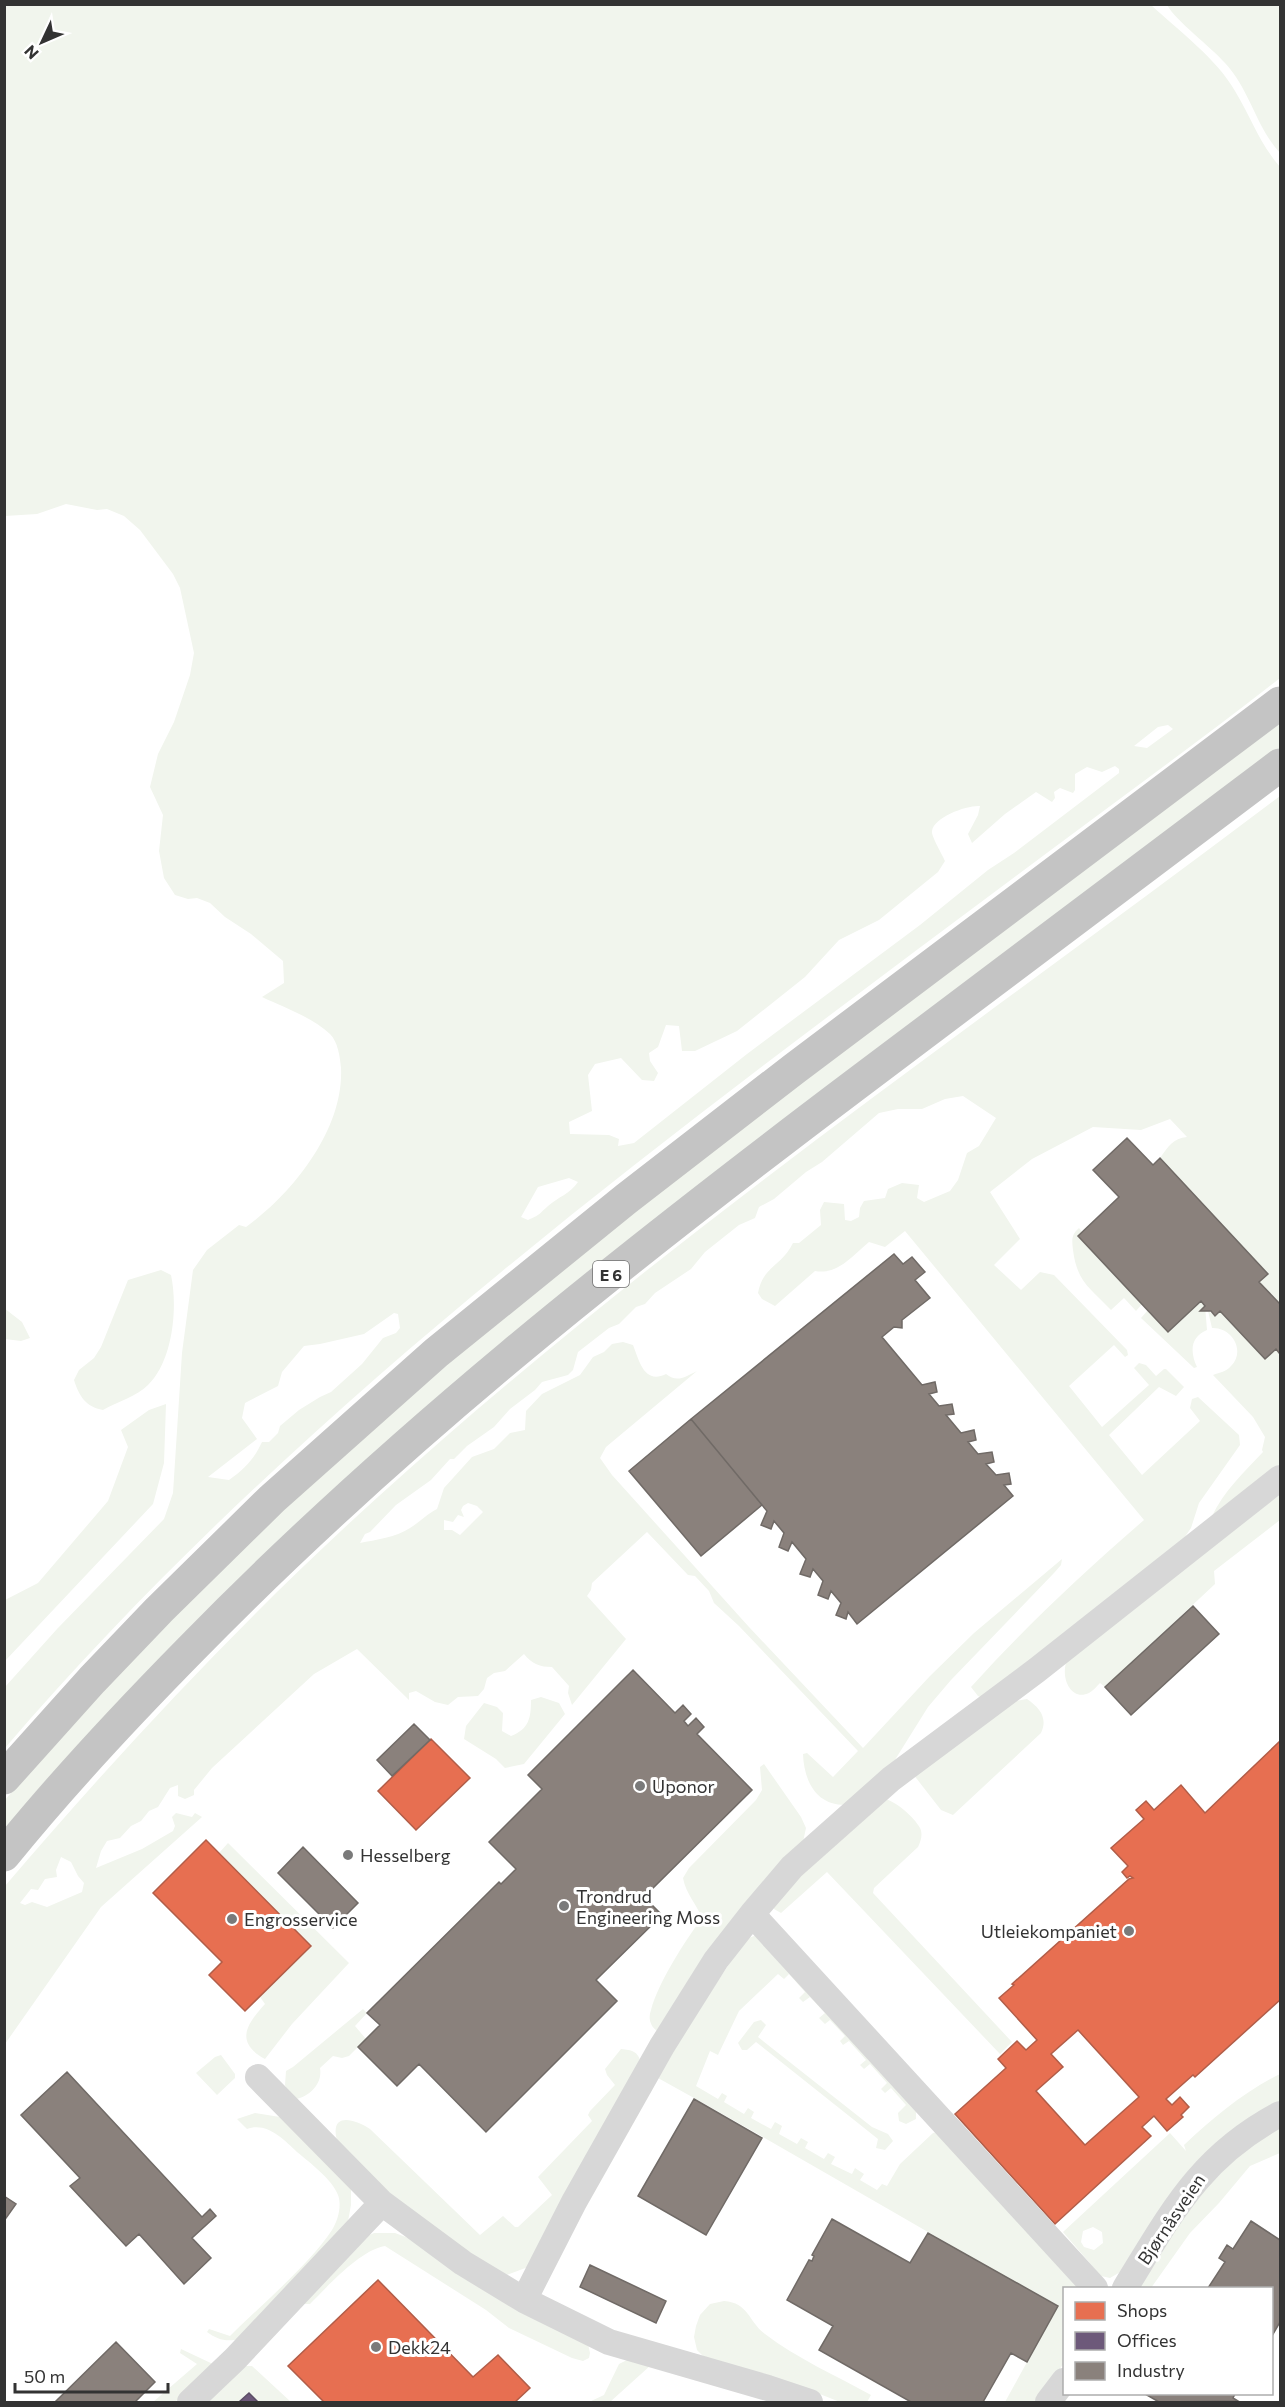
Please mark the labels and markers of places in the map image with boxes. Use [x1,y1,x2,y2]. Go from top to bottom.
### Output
place label: Uponor [652,1775,715,1797]
marker: Uponor [633,1779,647,1793]
place label: Hesselberg [360,1844,451,1866]
marker: Hesselberg [341,1848,355,1862]
place label: Trondrud Engineering Moss [576,1885,720,1928]
marker: Trondrud Engineering Moss [557,1899,571,1913]
place label: Engrosservice [244,1908,358,1930]
marker: Engrosservice [225,1912,239,1926]
place label: Utleiekompaniet [981,1920,1117,1942]
marker: Utleiekompaniet [1122,1924,1136,1938]
place label: Dekk24 [388,2336,451,2358]
marker: Dekk24 [369,2340,383,2354]

